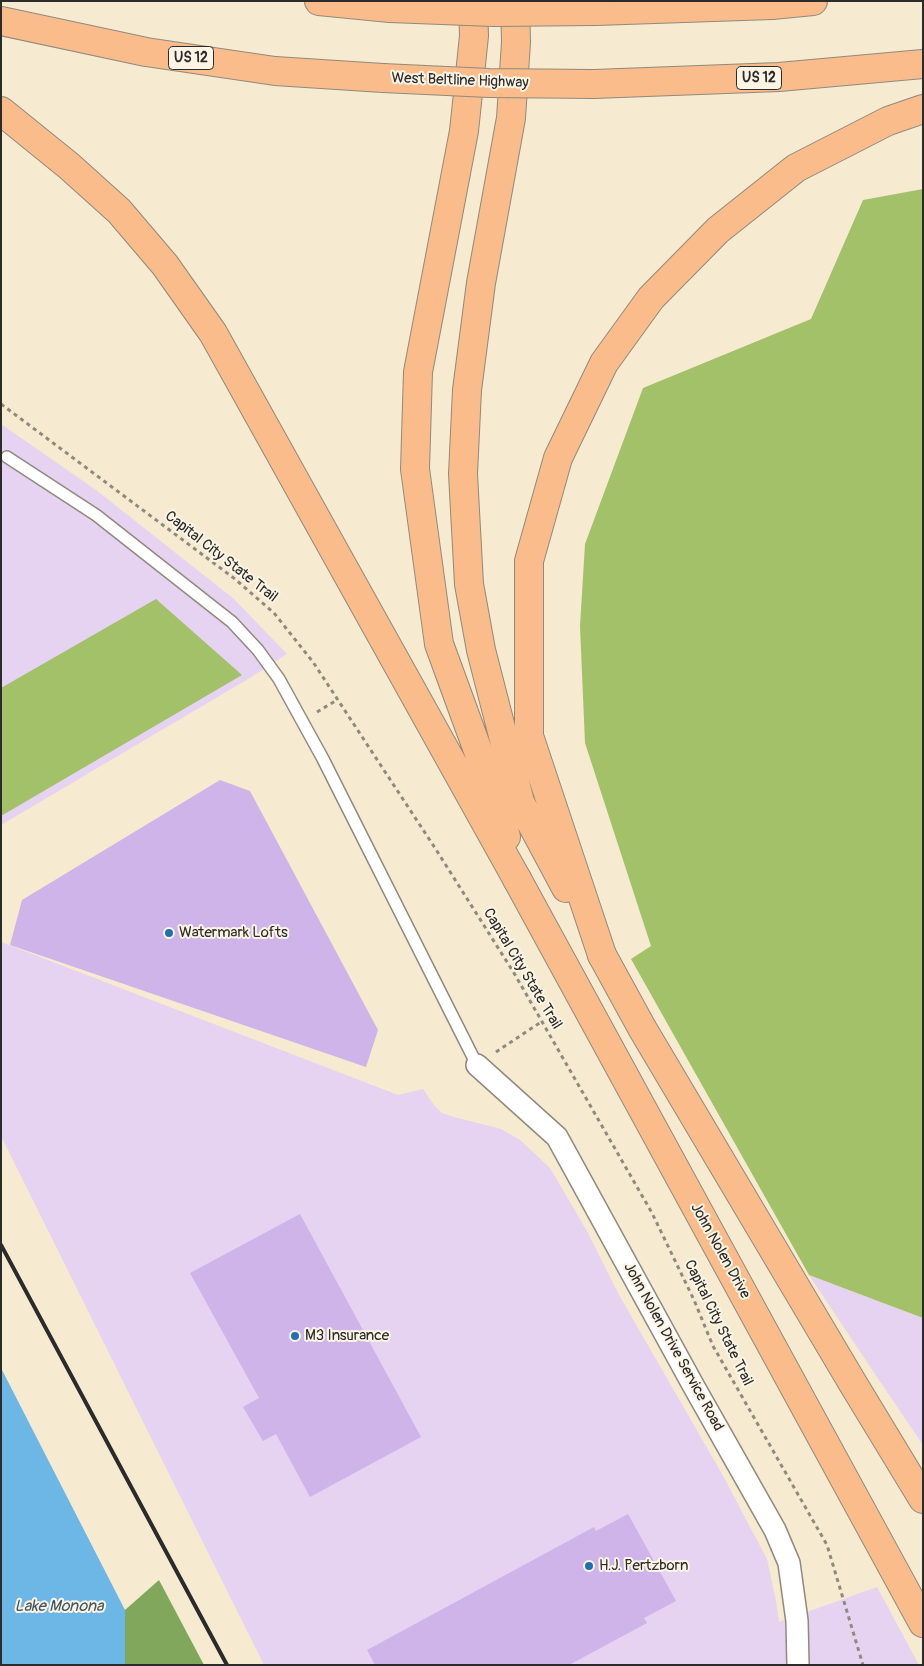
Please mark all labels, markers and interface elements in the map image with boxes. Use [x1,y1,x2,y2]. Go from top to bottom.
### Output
road number: US 12 [168,46,214,70]
road number: US 12 [736,66,782,90]
street label: West Beltline Highway [391,70,529,92]
street label: Capital City State Trail [161,507,281,607]
street label: Capital City State Trail [479,905,565,1033]
place label: Watermark Lofts [179,924,288,942]
marker: Watermark Lofts [163,927,175,939]
street label: John Nolen Drive [686,1200,754,1302]
street label: Capital City State Trail [680,1257,756,1389]
street label: John Nolen Drive Service Road [619,1259,727,1435]
place label: M3 Insurance [305,1327,389,1345]
marker: M3 Insurance [289,1330,301,1342]
place label: H.J. Pertzborn [599,1557,688,1575]
marker: H.J. Pertzborn [583,1560,595,1572]
water label: Lake Monona [15,1597,103,1617]

